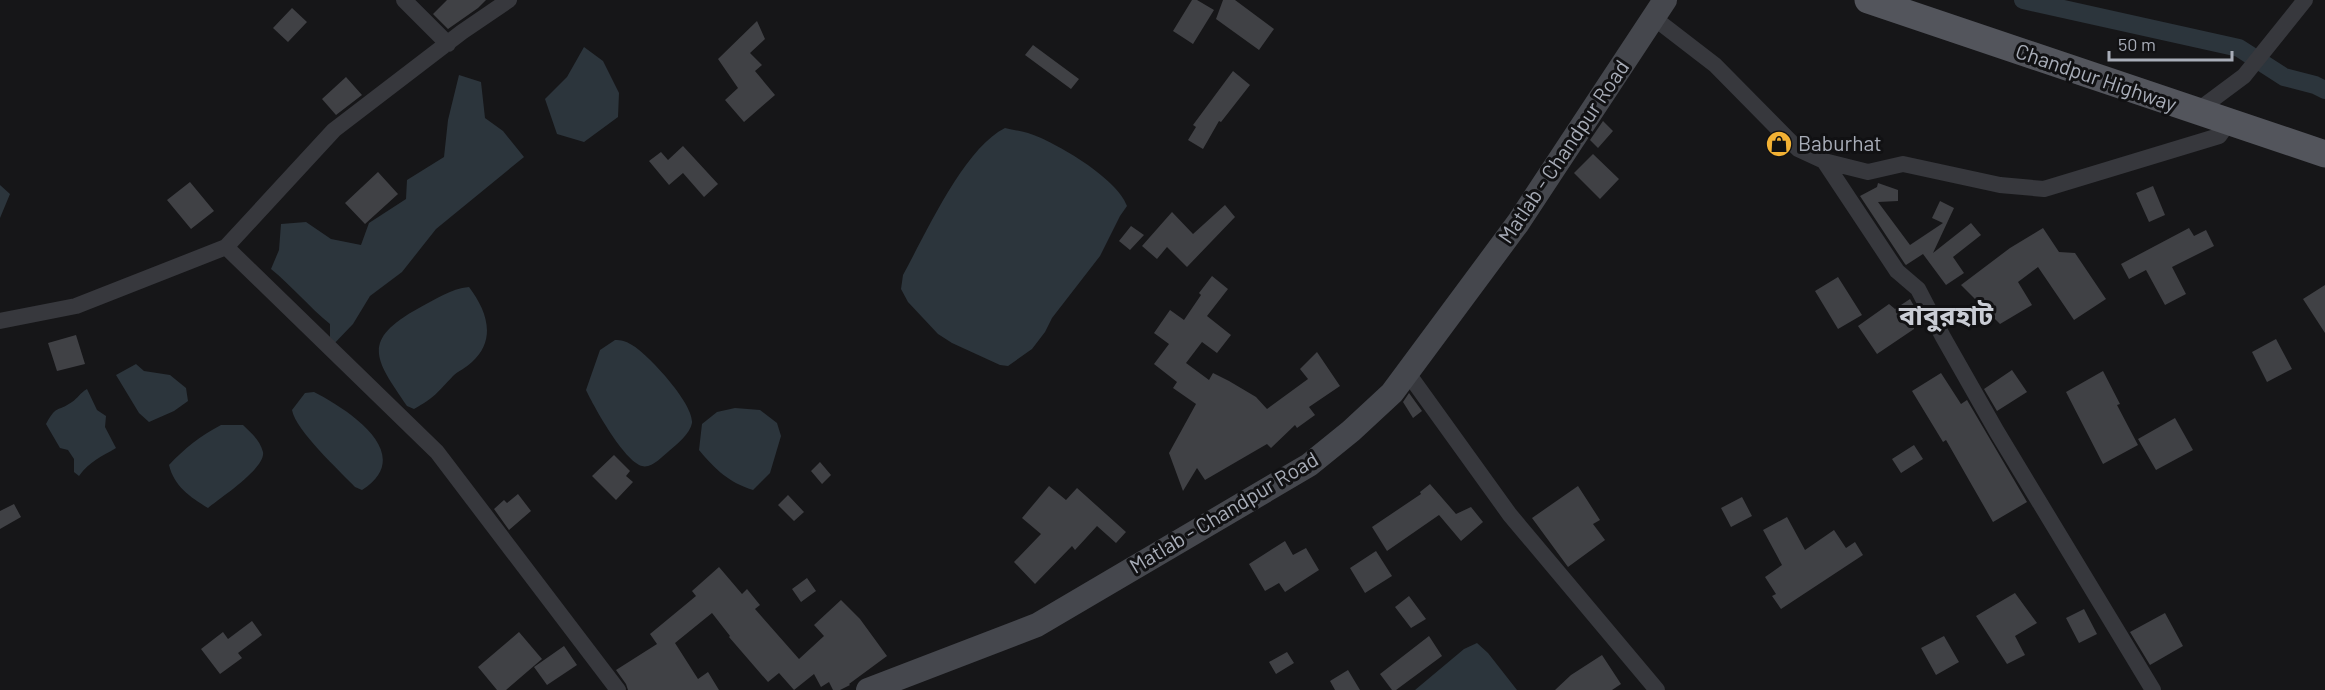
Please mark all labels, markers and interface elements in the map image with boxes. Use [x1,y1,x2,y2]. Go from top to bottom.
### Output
scale bar [2109,24,2232,62]
text: 50 m [2118,33,2156,55]
street label: Chandpur Highway [2013,37,2181,116]
street label: Matlab - Chandpur Road [1492,55,1633,248]
shop icon: Baburhat [1764,129,1794,159]
place label: Baburhat [1798,130,1882,155]
district label: বাবুরহাট [1898,298,1994,333]
street label: Matlab - Chandpur Road [1124,445,1322,578]

